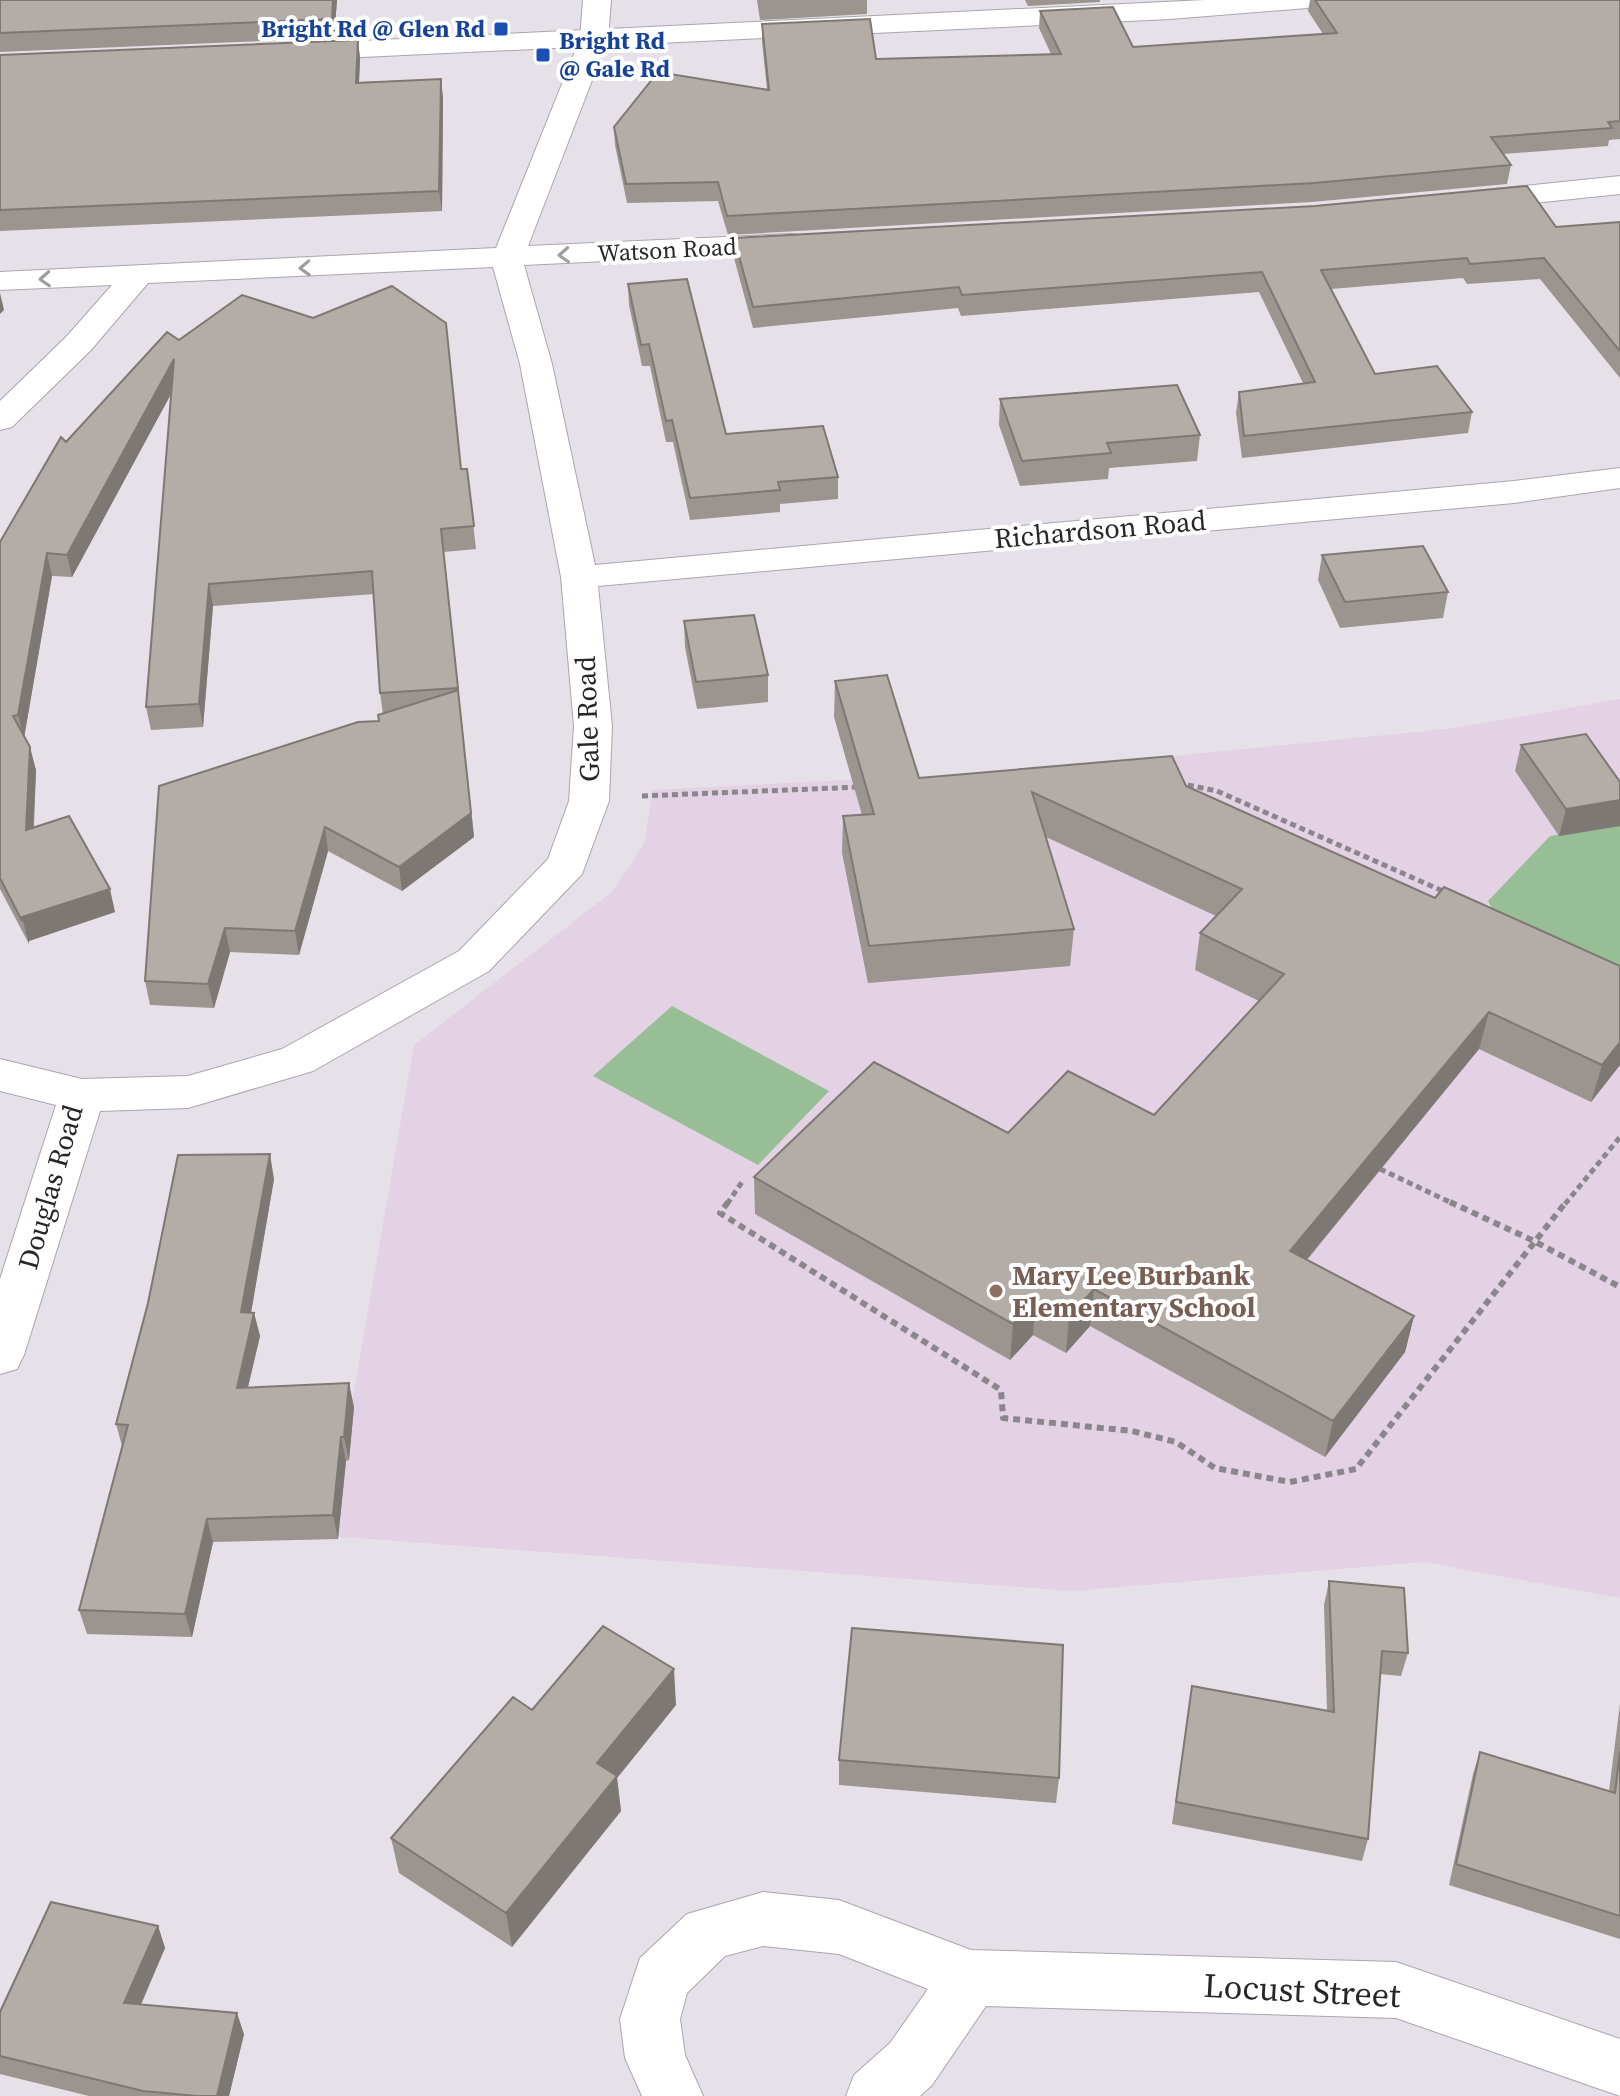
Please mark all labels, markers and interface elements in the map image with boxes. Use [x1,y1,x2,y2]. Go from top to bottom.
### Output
place label: Bright Rd @ Glen Rd [261,12,485,45]
marker: Bright Rd @ Glen Rd [492,20,510,38]
place label: Bright Rd @ Gale Rd [559,24,670,85]
marker: Bright Rd @ Gale Rd [534,46,552,64]
street label: Watson Road [596,229,738,270]
one-way arrow [558,247,570,264]
one-way arrow [298,259,311,276]
one-way arrow [38,271,51,288]
street label: Richardson Road [992,501,1208,557]
street label: Gale Road [566,655,608,783]
street label: Douglas Road [8,1100,92,1274]
place label: Mary Lee Burbank Elementary School [1012,1256,1256,1326]
marker: Mary Lee Burbank Elementary School [987,1282,1005,1300]
street label: Locust Street [1202,1962,1402,2018]

